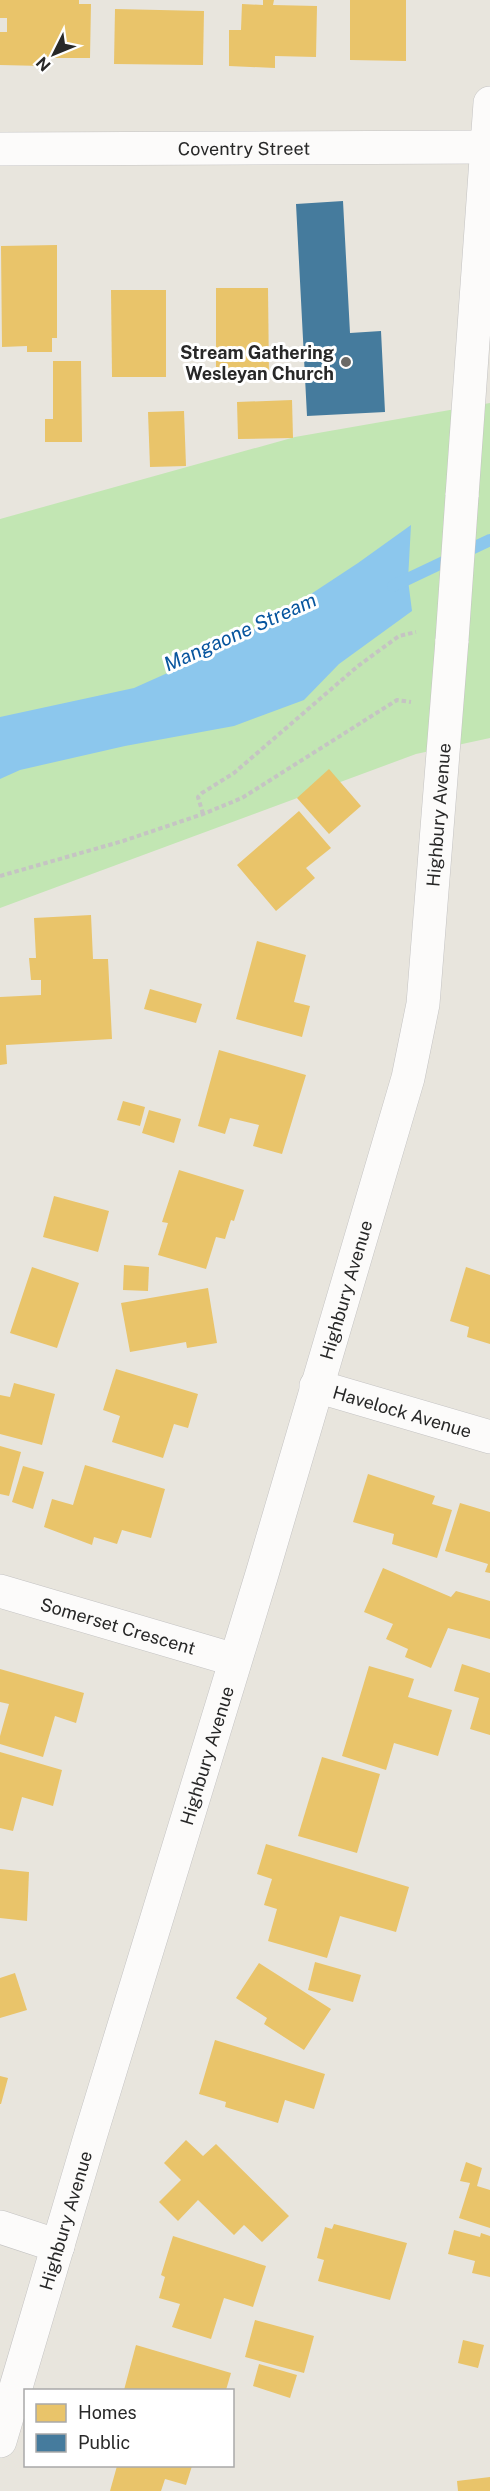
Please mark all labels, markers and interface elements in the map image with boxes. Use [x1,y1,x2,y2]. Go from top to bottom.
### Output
north arrow [24,24,84,84]
text: N [32,53,55,75]
street label: Coventry Street [178,137,310,159]
place label: Stream Gathering Wesleyan Church [180,342,334,384]
marker: Stream Gathering Wesleyan Church [339,355,353,369]
water label: Mangaone Stream [160,588,320,676]
street label: Highbury Avenue [422,742,454,888]
street label: Highbury Avenue [315,1218,376,1362]
street label: Havelock Avenue [330,1381,474,1442]
street label: Somerset Crescent [38,1593,198,1658]
street label: Highbury Avenue [175,1683,238,1827]
street label: Highbury Avenue [35,2148,96,2293]
legend [24,2389,234,2467]
text: Homes [78,2402,137,2423]
text: Public [78,2432,130,2453]

